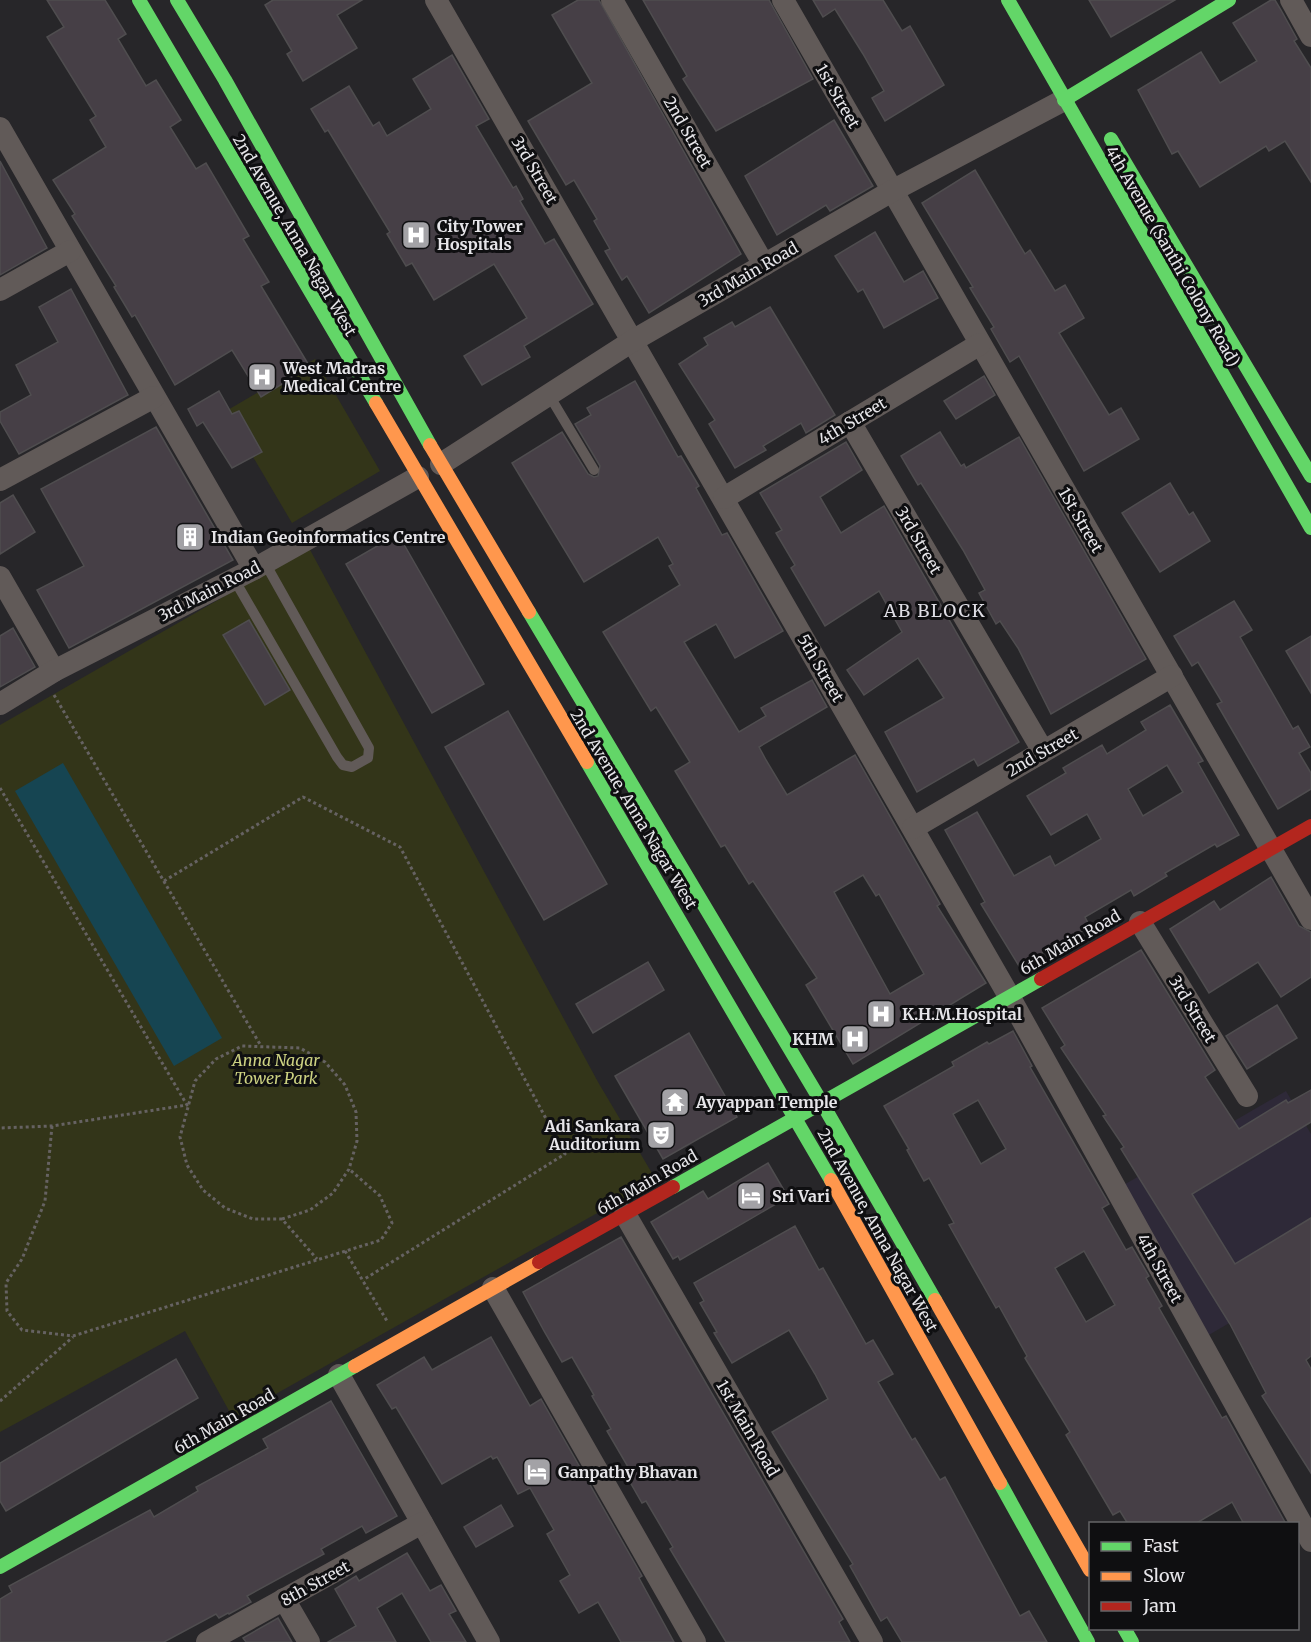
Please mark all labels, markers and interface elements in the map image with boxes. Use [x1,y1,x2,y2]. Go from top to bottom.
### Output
street label: 1st Street [812,60,865,132]
street label: 2nd Street [660,93,717,172]
street label: 2nd Avenue, Anna Nagar West [229,130,362,340]
street label: 3rd Street [508,133,563,208]
street label: 4th Avenue (Santhi Colony Road) [1101,142,1245,370]
place label: City Tower Hospitals [437,216,523,254]
hospital icon: City Tower Hospitals [400,219,432,251]
street label: 3rd Main Road [695,237,802,311]
place label: West Madras Medical Centre [282,358,402,396]
hospital icon: West Madras Medical Centre [246,361,278,393]
street label: 4th Street [814,392,890,449]
street label: 1St Street [1054,484,1108,557]
street label: 3rd Street [892,503,947,578]
building icon: Indian Geoinformatics Centre [174,521,206,553]
place label: Indian Geoinformatics Centre [211,527,446,547]
street label: 3rd Main Road [155,557,264,625]
district label: AB BLOCK [883,599,986,622]
street label: 5th Street [794,630,849,706]
street label: 2nd Avenue, Anna Nagar West [566,705,702,913]
street label: 2nd Street [1003,723,1082,780]
street label: 6th Main Road [1016,905,1124,979]
street label: 3rd Street [1165,972,1221,1047]
hospital icon: K.H.M.Hospital [865,998,897,1030]
place label: K.H.M.Hospital [902,1004,1022,1024]
hospital icon: KHM [839,1023,871,1055]
place label: KHM [792,1029,835,1049]
park label: Anna Nagar Tower Park [230,1050,320,1088]
temple icon: Ayyappan Temple [659,1086,691,1118]
place label: Ayyappan Temple [695,1092,838,1112]
place label: Adi Sankara Auditorium [543,1116,640,1154]
theatre icon: Adi Sankara Auditorium [645,1119,677,1151]
street label: 2nd Avenue, Anna Nagar West [814,1125,943,1336]
street label: 6th Main Road [593,1145,701,1219]
hotel icon: Sri Vari [735,1180,767,1212]
place label: Sri Vari [772,1186,830,1206]
street label: 4th Street [1133,1230,1188,1307]
street label: 1st Main Road [712,1376,784,1480]
street label: 6th Main Road [170,1384,278,1458]
hotel icon: Ganpathy Bhavan [521,1456,553,1488]
place label: Ganpathy Bhavan [558,1462,698,1482]
legend [1089,1522,1299,1630]
text: Fast [1143,1534,1179,1557]
street label: 8th Street [277,1556,354,1610]
text: Slow [1143,1564,1186,1587]
text: Jam [1142,1594,1177,1617]

